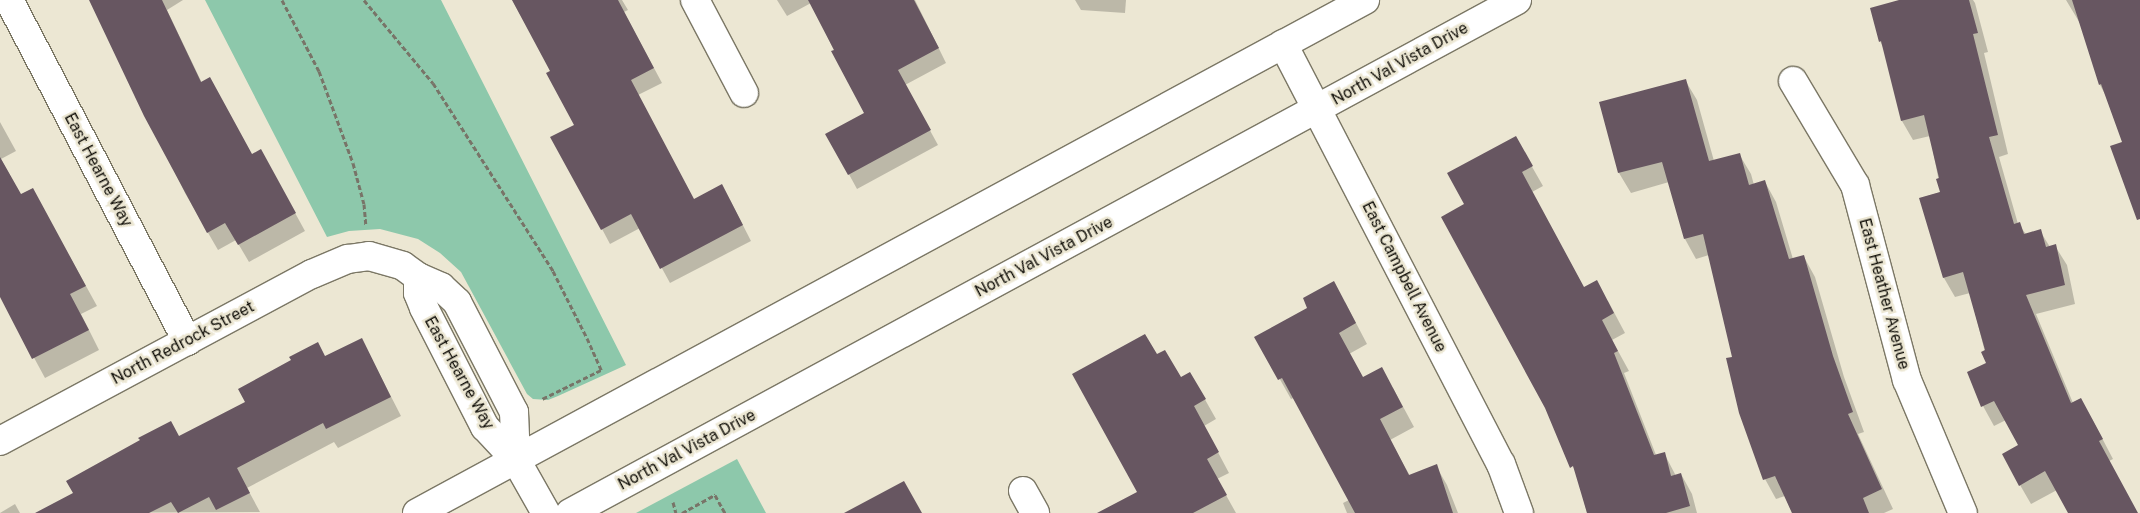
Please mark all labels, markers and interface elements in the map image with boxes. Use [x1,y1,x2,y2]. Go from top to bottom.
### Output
street label: North Val Vista Drive [1328,18,1472,110]
street label: East Hearne Way [60,110,136,230]
street label: East Campbell Avenue [1358,198,1450,356]
street label: North Val Vista Drive [972,212,1116,302]
street label: East Heather Avenue [1855,216,1913,372]
street label: North Redrock Street [108,297,258,389]
street label: East Hearne Way [420,313,498,433]
street label: North Val Vista Drive [615,405,759,495]

